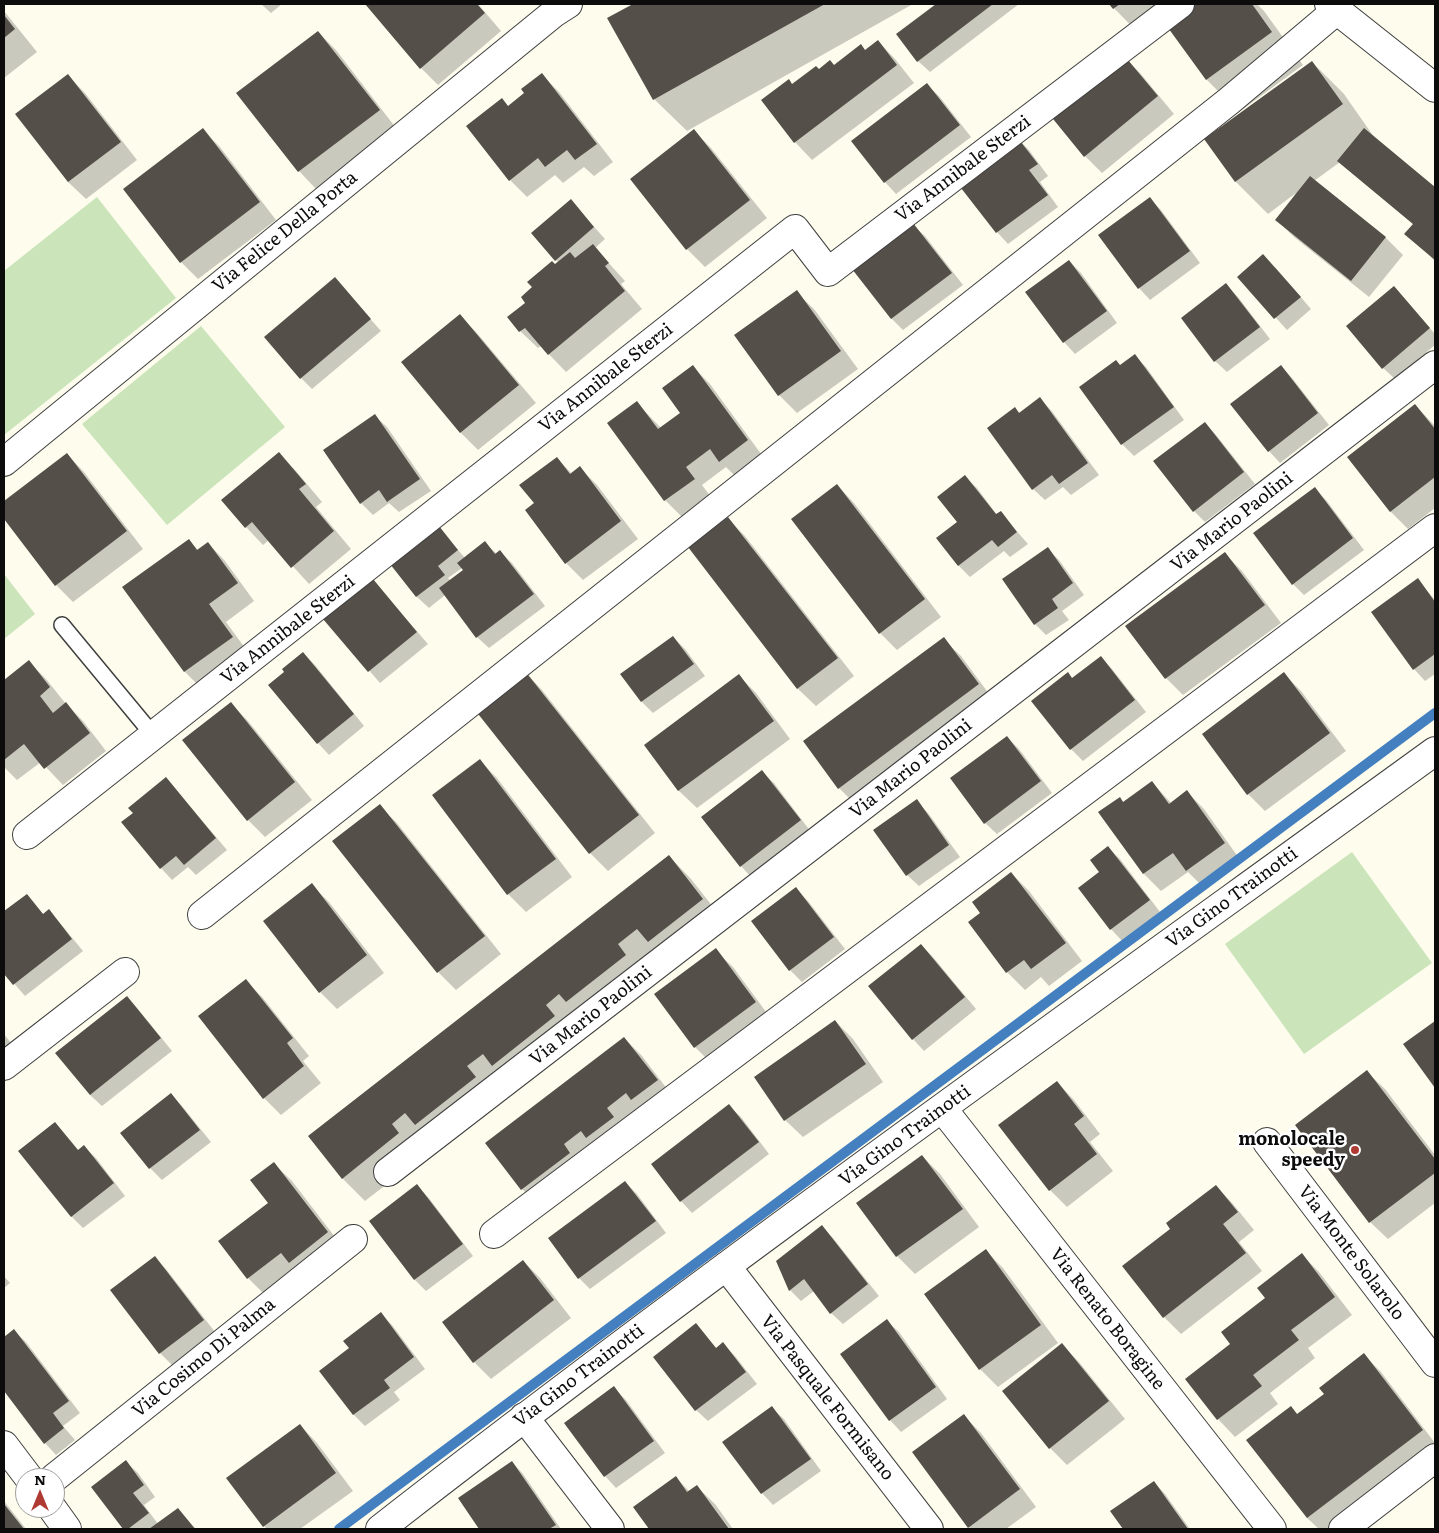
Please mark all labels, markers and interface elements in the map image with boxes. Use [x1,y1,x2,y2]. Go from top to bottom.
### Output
street label: Via Annibale Sterzi [891,111,1035,227]
street label: Via Felice Della Porta [208,167,362,297]
street label: Via Annibale Sterzi [535,319,677,437]
street label: Via Mario Paolini [1167,468,1297,576]
street label: Via Annibale Sterzi [217,571,359,689]
street label: Via Mario Paolini [846,715,976,823]
street label: Via Gino Trainotti [1162,843,1302,953]
street label: Via Mario Paolini [526,962,656,1070]
street label: Via Gino Trainotti [835,1081,975,1191]
place label: monolocale speedy [1238,1129,1345,1172]
marker: monolocale speedy [1349,1144,1361,1156]
street label: Via Monte Solarolo [1293,1181,1409,1325]
street label: Via Renato Boragine [1045,1244,1169,1394]
street label: Via Cosimo Di Palma [128,1294,280,1422]
street label: Via Pasquale Formisano [756,1311,898,1485]
street label: Via Gino Trainotti [510,1320,648,1432]
north arrow [15,1468,65,1518]
text: N [34,1469,46,1489]

